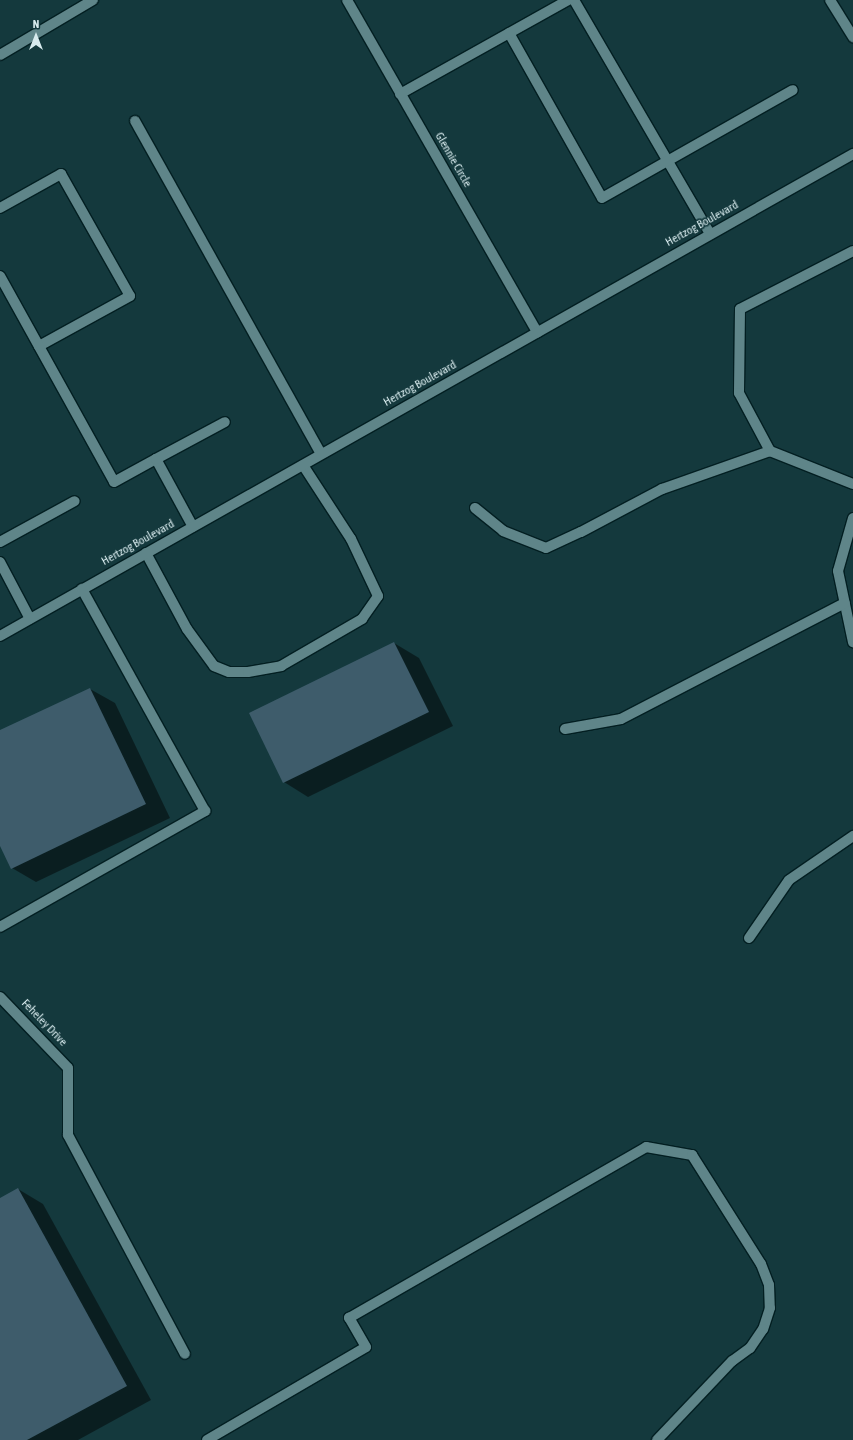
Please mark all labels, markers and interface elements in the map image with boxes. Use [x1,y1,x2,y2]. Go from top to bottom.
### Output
north arrow [16,16,56,56]
text: N [33,18,39,30]
street label: Glennie Circle [432,130,474,190]
street label: Hertzog Boulevard [663,198,741,250]
street label: Hertzog Boulevard [381,358,459,410]
street label: Hertzog Boulevard [99,517,177,569]
street label: Feheley Drive [18,997,70,1049]

